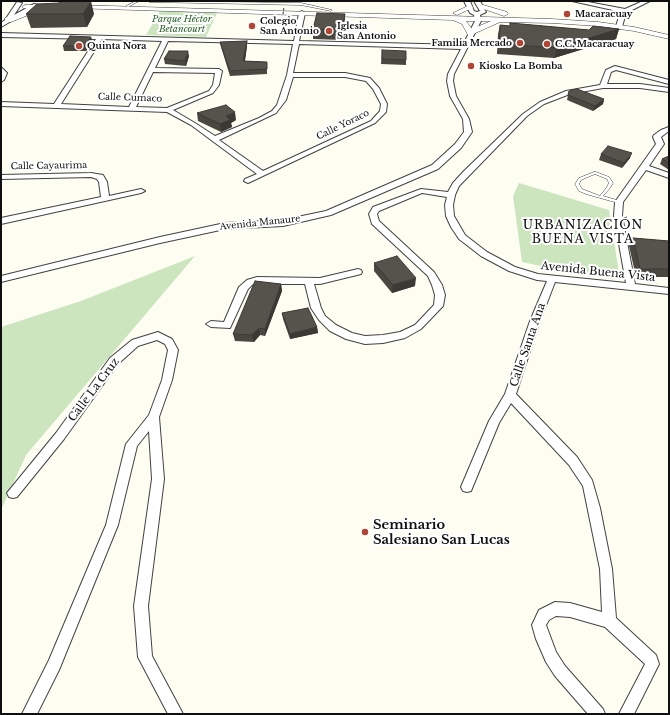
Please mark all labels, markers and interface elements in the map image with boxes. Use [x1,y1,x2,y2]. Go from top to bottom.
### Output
marker: Macaracuay [562,9,572,19]
place label: Macaracuay [575,9,633,19]
park label: Parque Héctor Betancourt [152,14,212,35]
place label: Colegio San Antonio [260,16,319,37]
marker: Colegio San Antonio [247,21,257,31]
place label: Iglesia San Antonio [337,21,396,42]
marker: Iglesia San Antonio [324,26,334,36]
place label: Familia Mercado [431,38,512,48]
marker: Familia Mercado [515,38,525,48]
marker: C.C. Macaracuay [542,39,552,49]
place label: C.C. Macaracuay [555,39,634,49]
marker: Quinta Nora [74,41,84,51]
place label: Quinta Nora [87,41,147,51]
marker: Kiosko La Bomba [466,61,476,71]
place label: Kiosko La Bomba [479,61,563,71]
street label: Calle Cumaco [98,91,162,105]
street label: Calle Yoraco [315,108,371,142]
street label: Calle Cayaurima [11,160,87,172]
street label: Avenida Manaure [219,213,301,233]
district label: URBANIZACIÓN BUENA VISTA [523,219,643,247]
street label: Avenida Buena Vista [540,259,656,285]
street label: Calle Santa Ana [507,301,549,389]
street label: Calle La Cruz [66,356,122,424]
place label: Seminario Salesiano San Lucas [373,517,510,548]
marker: Seminario Salesiano San Lucas [360,527,370,537]

